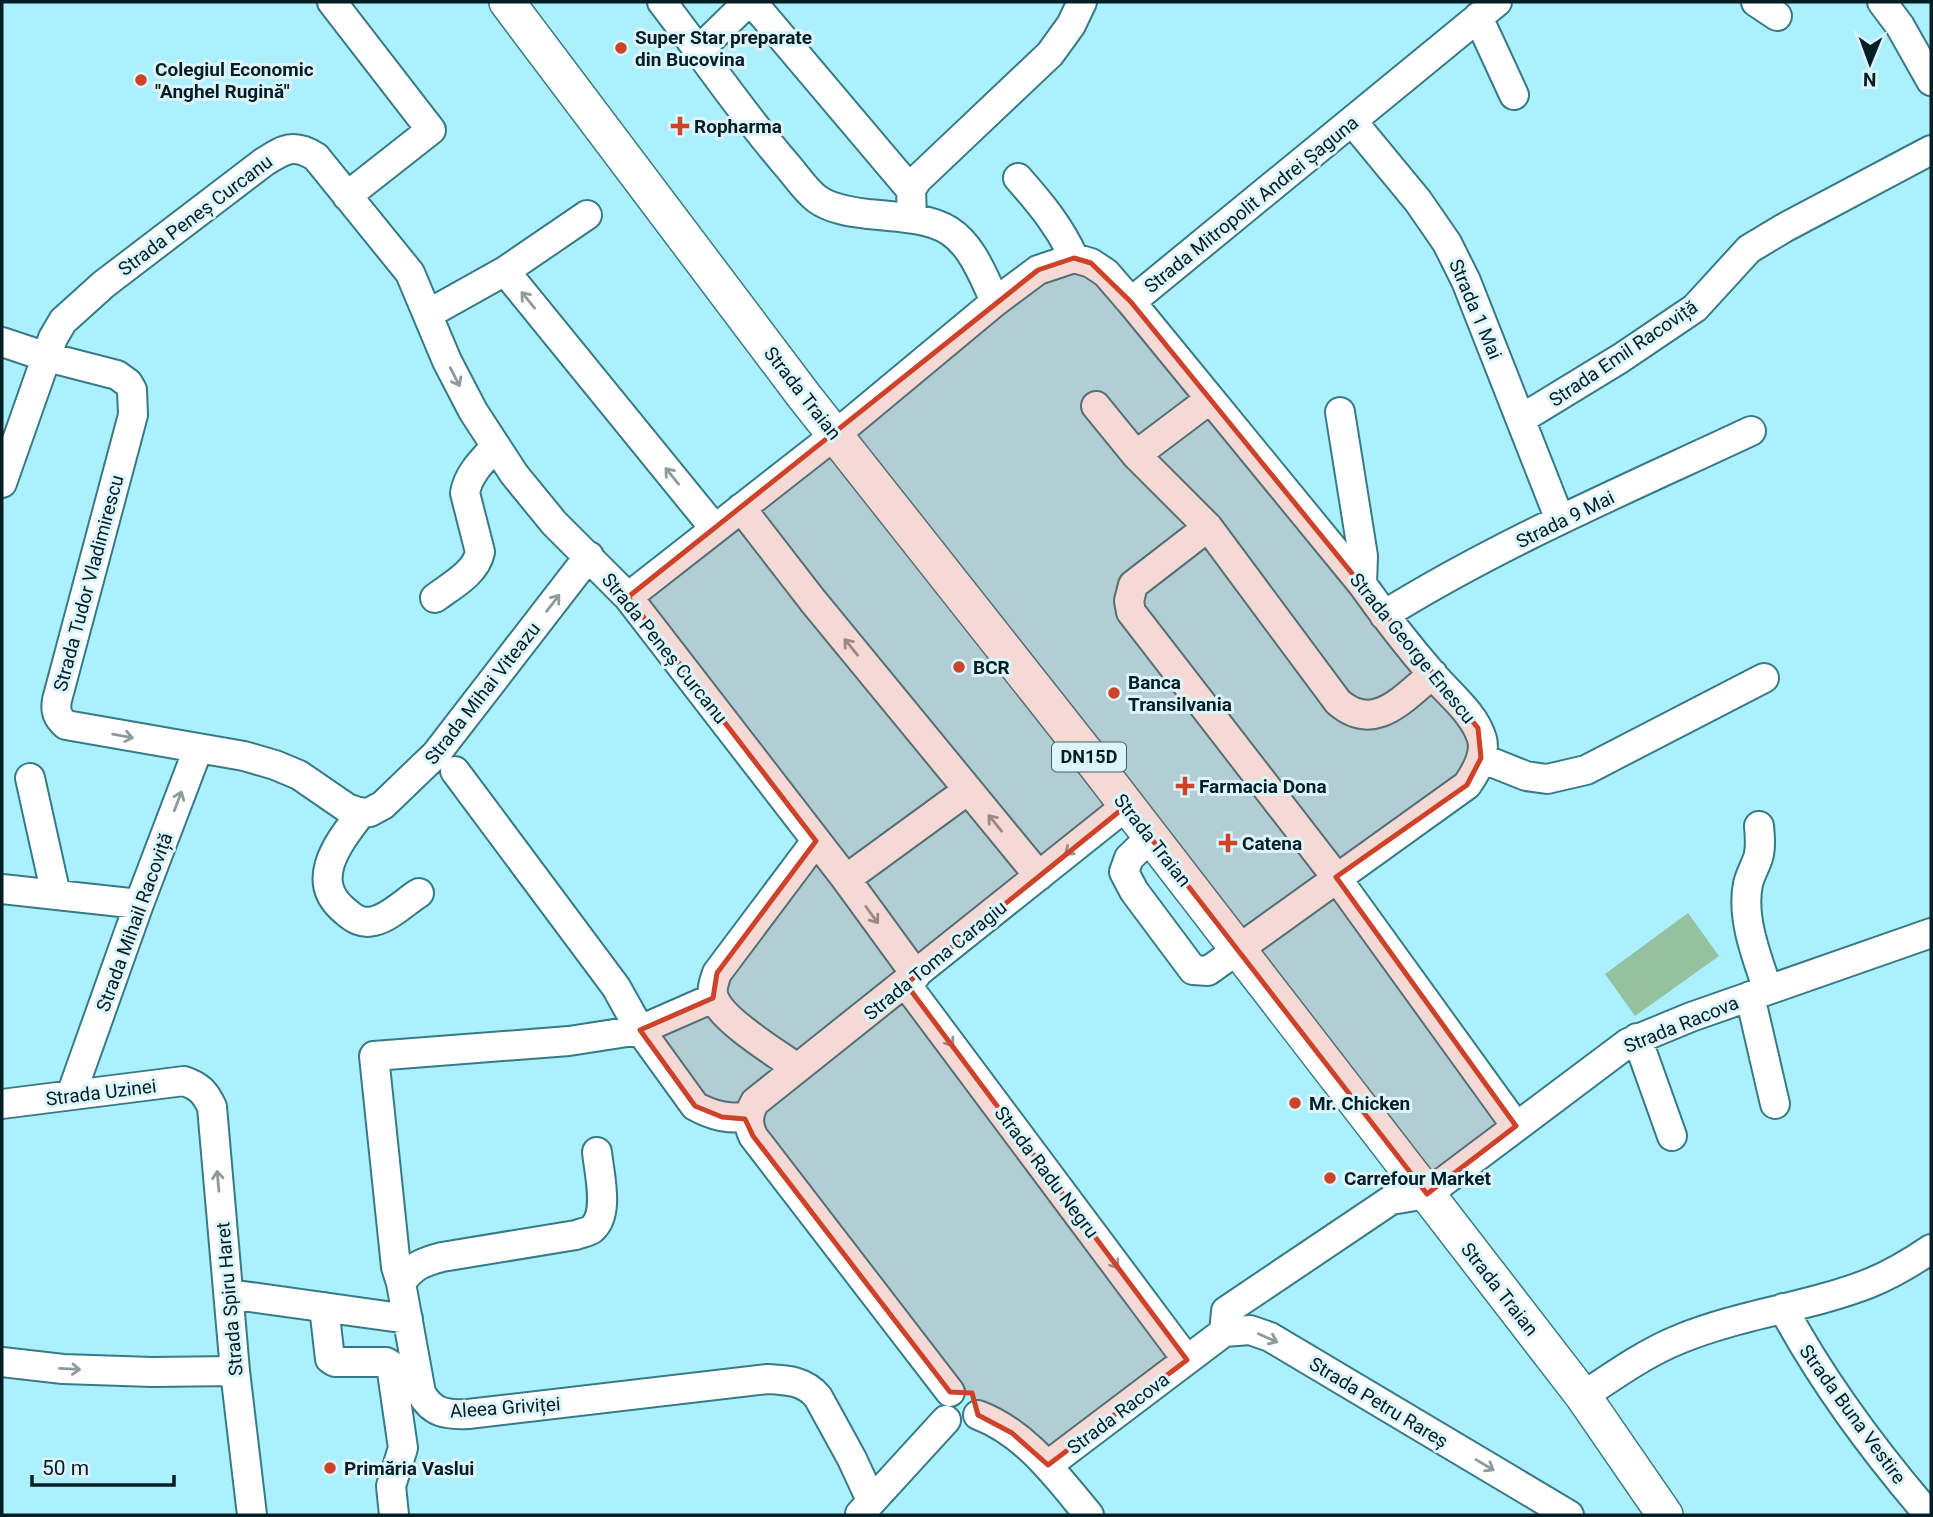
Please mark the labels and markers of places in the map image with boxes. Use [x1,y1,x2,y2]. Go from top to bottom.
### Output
place label: Super Star preparate din Bucovina [635,26,812,71]
marker: Super Star preparate din Bucovina [613,40,629,56]
place label: Colegiul Economic "Anghel Rugină" [155,58,314,103]
marker: Colegiul Economic "Anghel Rugină" [133,72,149,88]
place label: Ropharma [694,115,782,138]
marker: Ropharma [672,118,688,134]
place label: BCR [973,656,1010,679]
marker: BCR [951,659,967,675]
place label: Banca Transilvania [1128,671,1232,716]
marker: Banca Transilvania [1106,685,1122,701]
place label: Farmacia Dona [1199,775,1327,798]
marker: Farmacia Dona [1177,778,1193,794]
place label: Catena [1242,832,1302,855]
marker: Catena [1220,835,1236,851]
place label: Mr. Chicken [1309,1092,1410,1115]
marker: Mr. Chicken [1287,1095,1303,1111]
place label: Carrefour Market [1344,1167,1491,1190]
marker: Carrefour Market [1322,1170,1338,1186]
place label: Primăria Vaslui [344,1457,474,1480]
marker: Primăria Vaslui [322,1460,338,1476]

